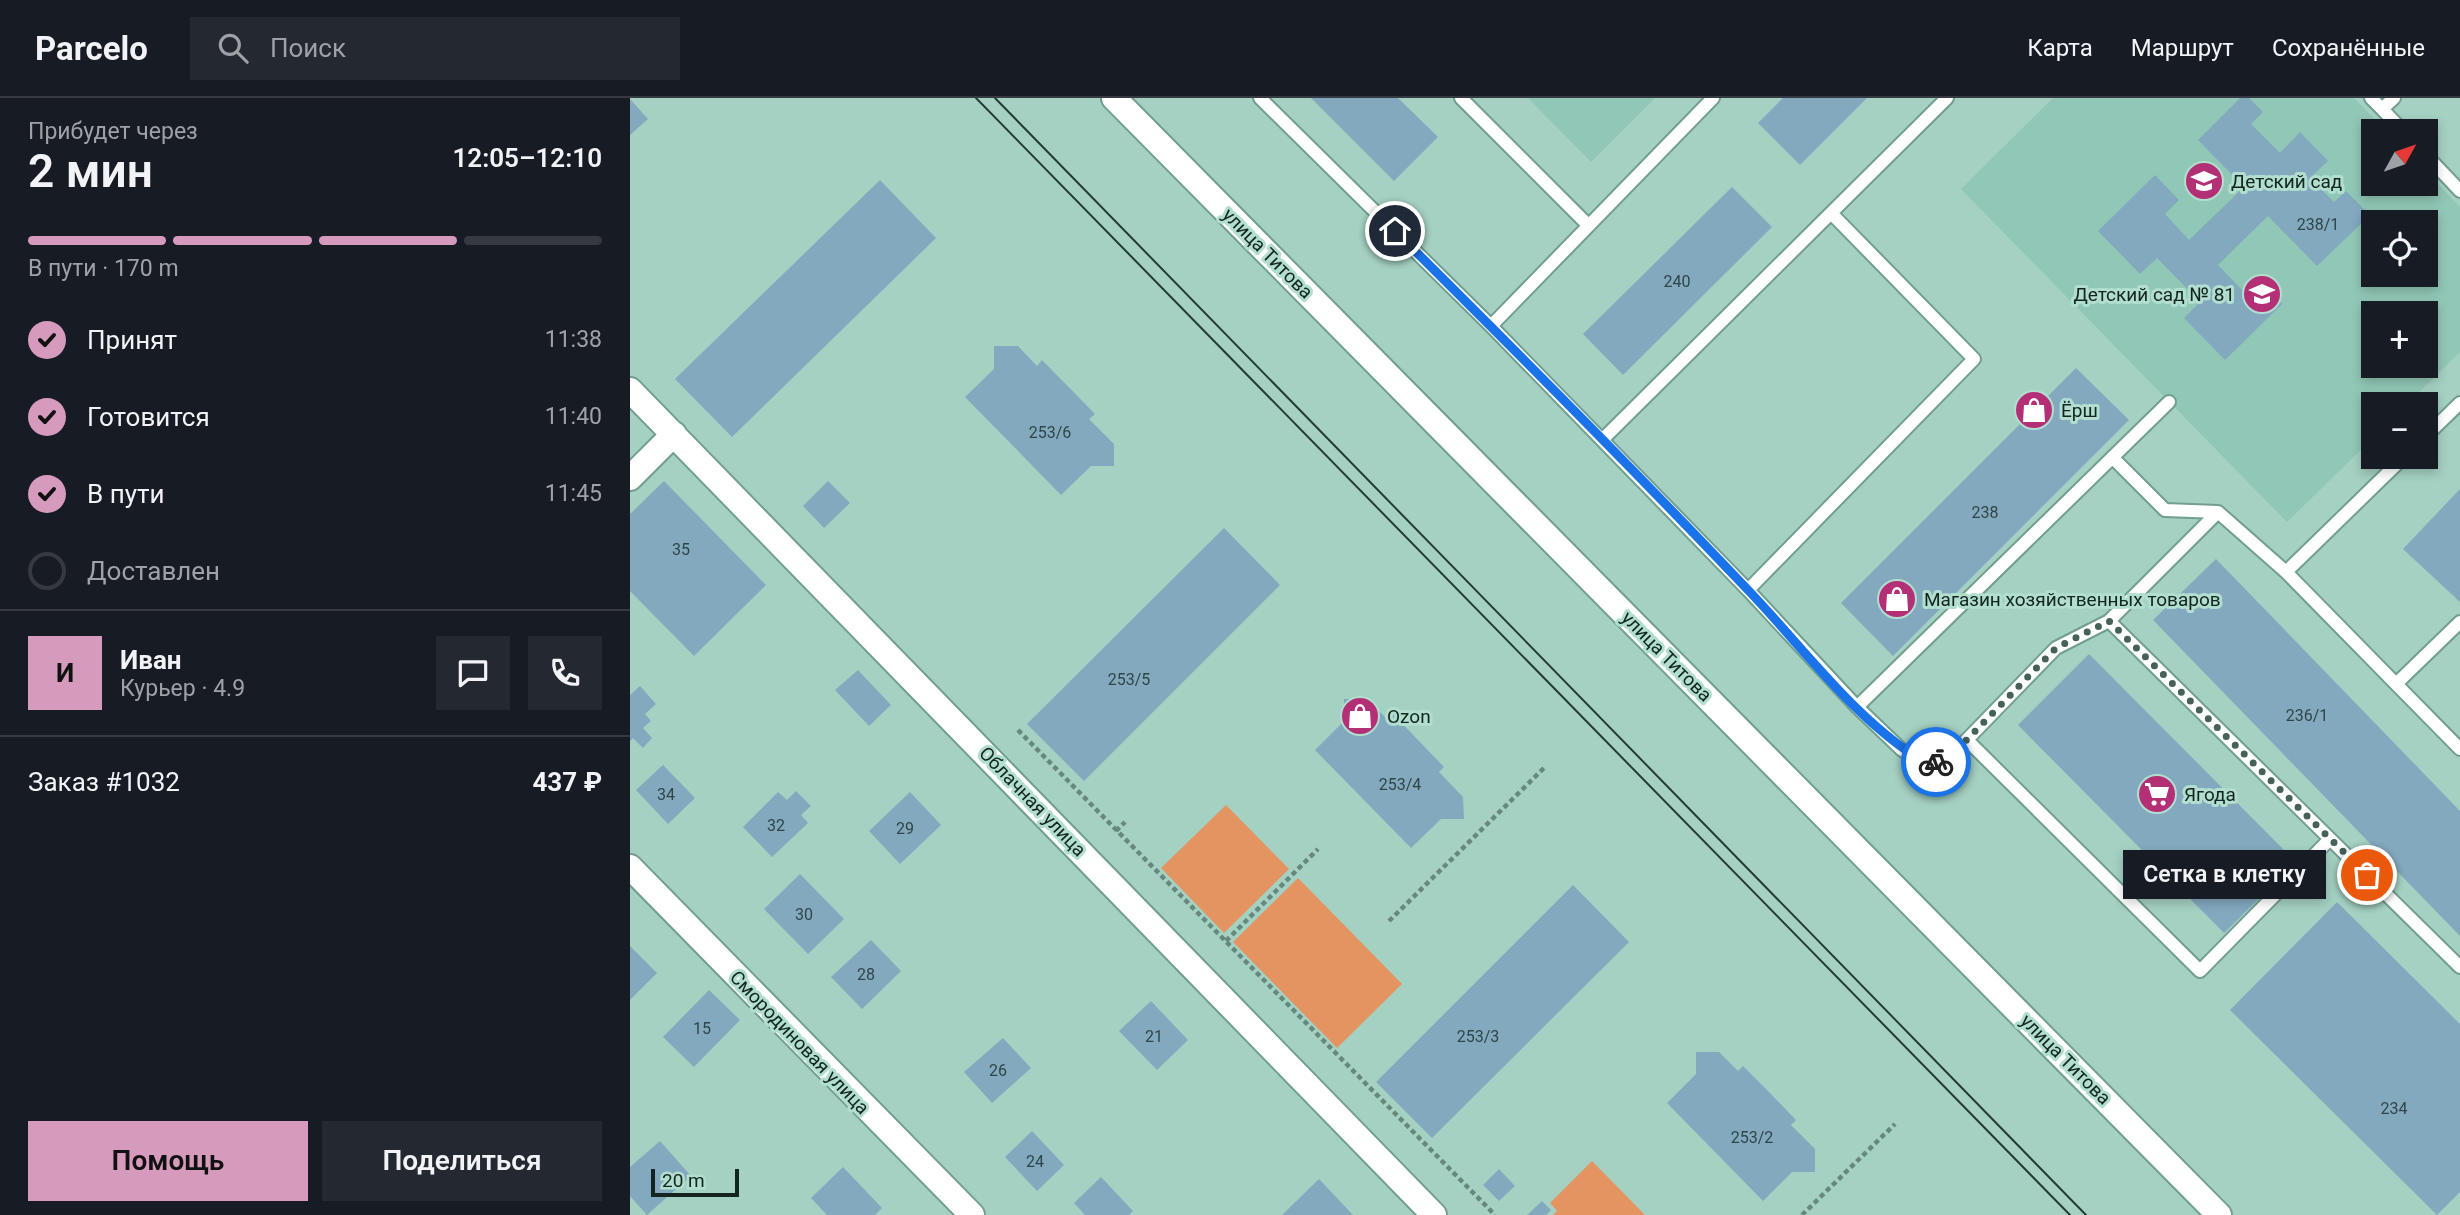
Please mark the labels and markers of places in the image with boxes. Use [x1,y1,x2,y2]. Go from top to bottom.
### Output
school or university icon: Детский сад [2183,160,2225,202]
place label: Детский сад [2231,170,2342,193]
pin [1365,201,1425,261]
school or university icon: Детский сад № 81 [2241,273,2283,315]
place label: Детский сад № 81 [2073,283,2235,306]
shop icon: Ёрш [2013,389,2055,431]
place label: Ёрш [2061,399,2098,422]
shop icon: Магазин хозяйственных товаров [1876,578,1918,620]
place label: Магазин хозяйственных товаров [1924,588,2221,611]
shop icon: Ozon [1339,695,1381,737]
place label: Ozon [1387,705,1431,728]
supermarket icon: Ягода [2136,773,2178,815]
place label: Ягода [2184,783,2236,806]
pin [2337,845,2397,905]
callout: Сетка в клетку [2122,850,2325,900]

